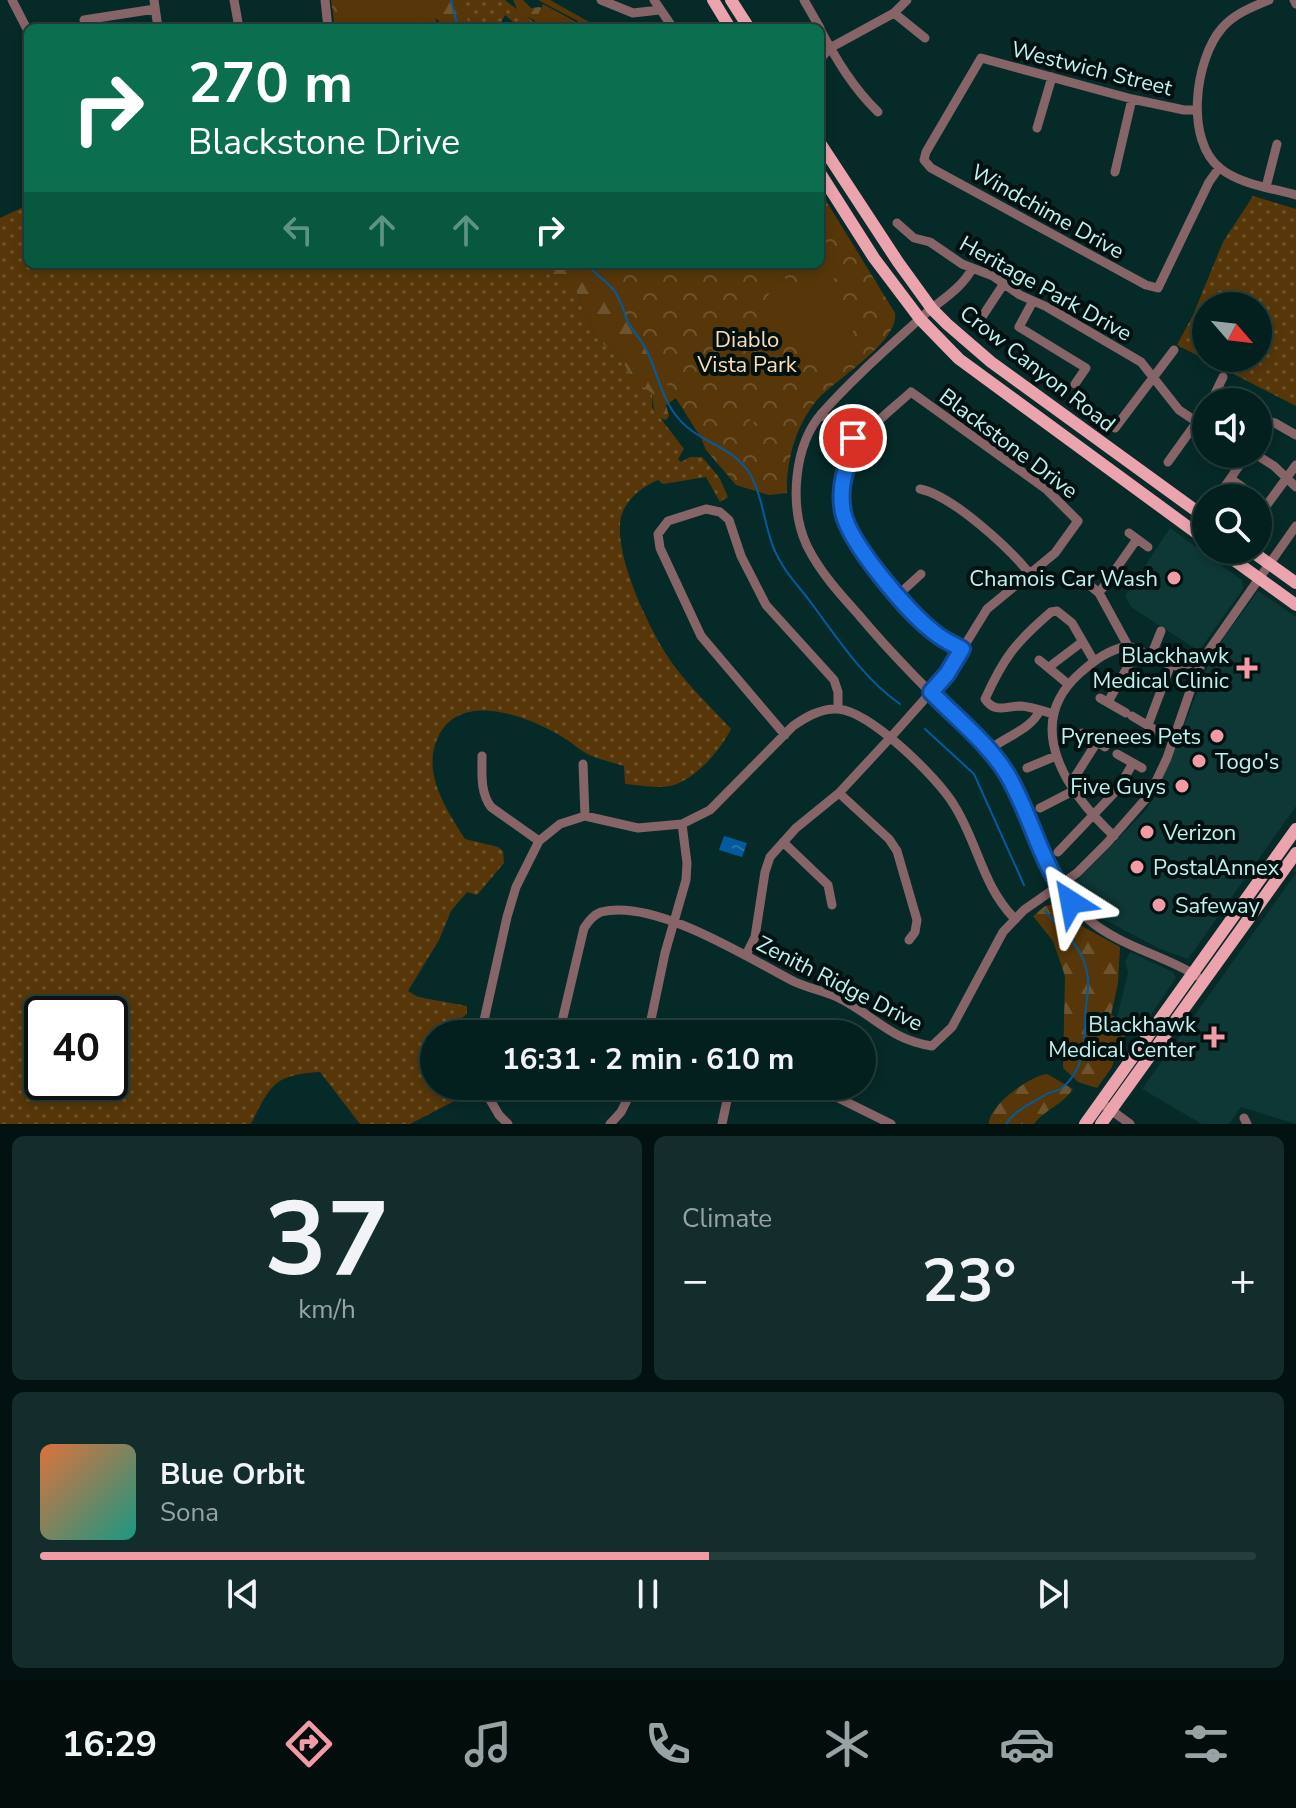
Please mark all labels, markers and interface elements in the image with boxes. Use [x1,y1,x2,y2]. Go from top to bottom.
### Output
street label: Westwich Street [1008,34,1176,104]
text: 270 m [188,45,353,122]
icon: right [56,56,160,160]
text: Blackstone Drive [188,118,460,167]
street label: Windchime Drive [966,157,1129,266]
icon: left [276,208,320,252]
icon: ahead [360,208,404,252]
icon: ahead [444,208,488,252]
icon: right [528,208,572,252]
street label: Heritage Park Drive [954,229,1137,349]
north arrow [1192,292,1272,372]
map controls [1192,292,1272,564]
street label: Crow Canyon Road [953,298,1121,439]
park label: Diablo Vista Park [696,325,798,380]
street label: Blackstone Drive [933,382,1084,506]
button: sound [1192,388,1272,468]
pin [819,404,887,472]
icon: arrive [831,416,875,460]
button: search [1192,484,1272,564]
place label: Chamois Car Wash [969,564,1158,594]
marker: Chamois Car Wash [1165,569,1183,587]
place label: Blackhawk Medical Clinic [1092,641,1230,696]
marker: Blackhawk Medical Clinic [1236,657,1258,679]
place label: Pyrenees Pets [1061,722,1201,752]
marker: Pyrenees Pets [1208,727,1226,745]
place label: Togo's [1215,747,1279,777]
marker: Togo's [1190,752,1208,770]
place label: Five Guys [1070,772,1166,802]
marker: Five Guys [1173,777,1191,795]
place label: Verizon [1162,818,1236,848]
marker: Verizon [1138,823,1156,841]
place label: PostalAnnex [1153,853,1280,883]
marker: PostalAnnex [1128,858,1146,876]
position arrow [1029,860,1113,944]
place label: Safeway [1175,891,1261,921]
marker: Safeway [1150,896,1168,914]
street label: Zenith Ridge Drive [751,929,928,1039]
speed limit sign: 40 [24,996,128,1100]
place label: Blackhawk Medical Center [1048,1010,1197,1065]
marker: Blackhawk Medical Center [1203,1026,1225,1048]
text: 16:31 · 2 min · 610 m [502,1039,794,1080]
text: 37 [265,1169,389,1311]
text: Climate [682,1201,772,1236]
text: 23° [922,1240,1016,1322]
text: − [682,1251,708,1311]
text: + [1230,1251,1256,1311]
text: km/h [298,1292,356,1327]
text: Blue Orbit [160,1454,304,1495]
text: Sona [160,1495,219,1530]
icon: previous [221,1572,265,1616]
icon: pause [626,1572,670,1616]
icon: next [1031,1572,1075,1616]
icon: directions [281,1716,337,1772]
icon: music [460,1716,516,1772]
icon: phone [640,1716,696,1772]
icon: climate [819,1716,875,1772]
icon: car [999,1716,1055,1772]
icon: filters [1178,1716,1234,1772]
text: 16:29 [62,1720,157,1769]

